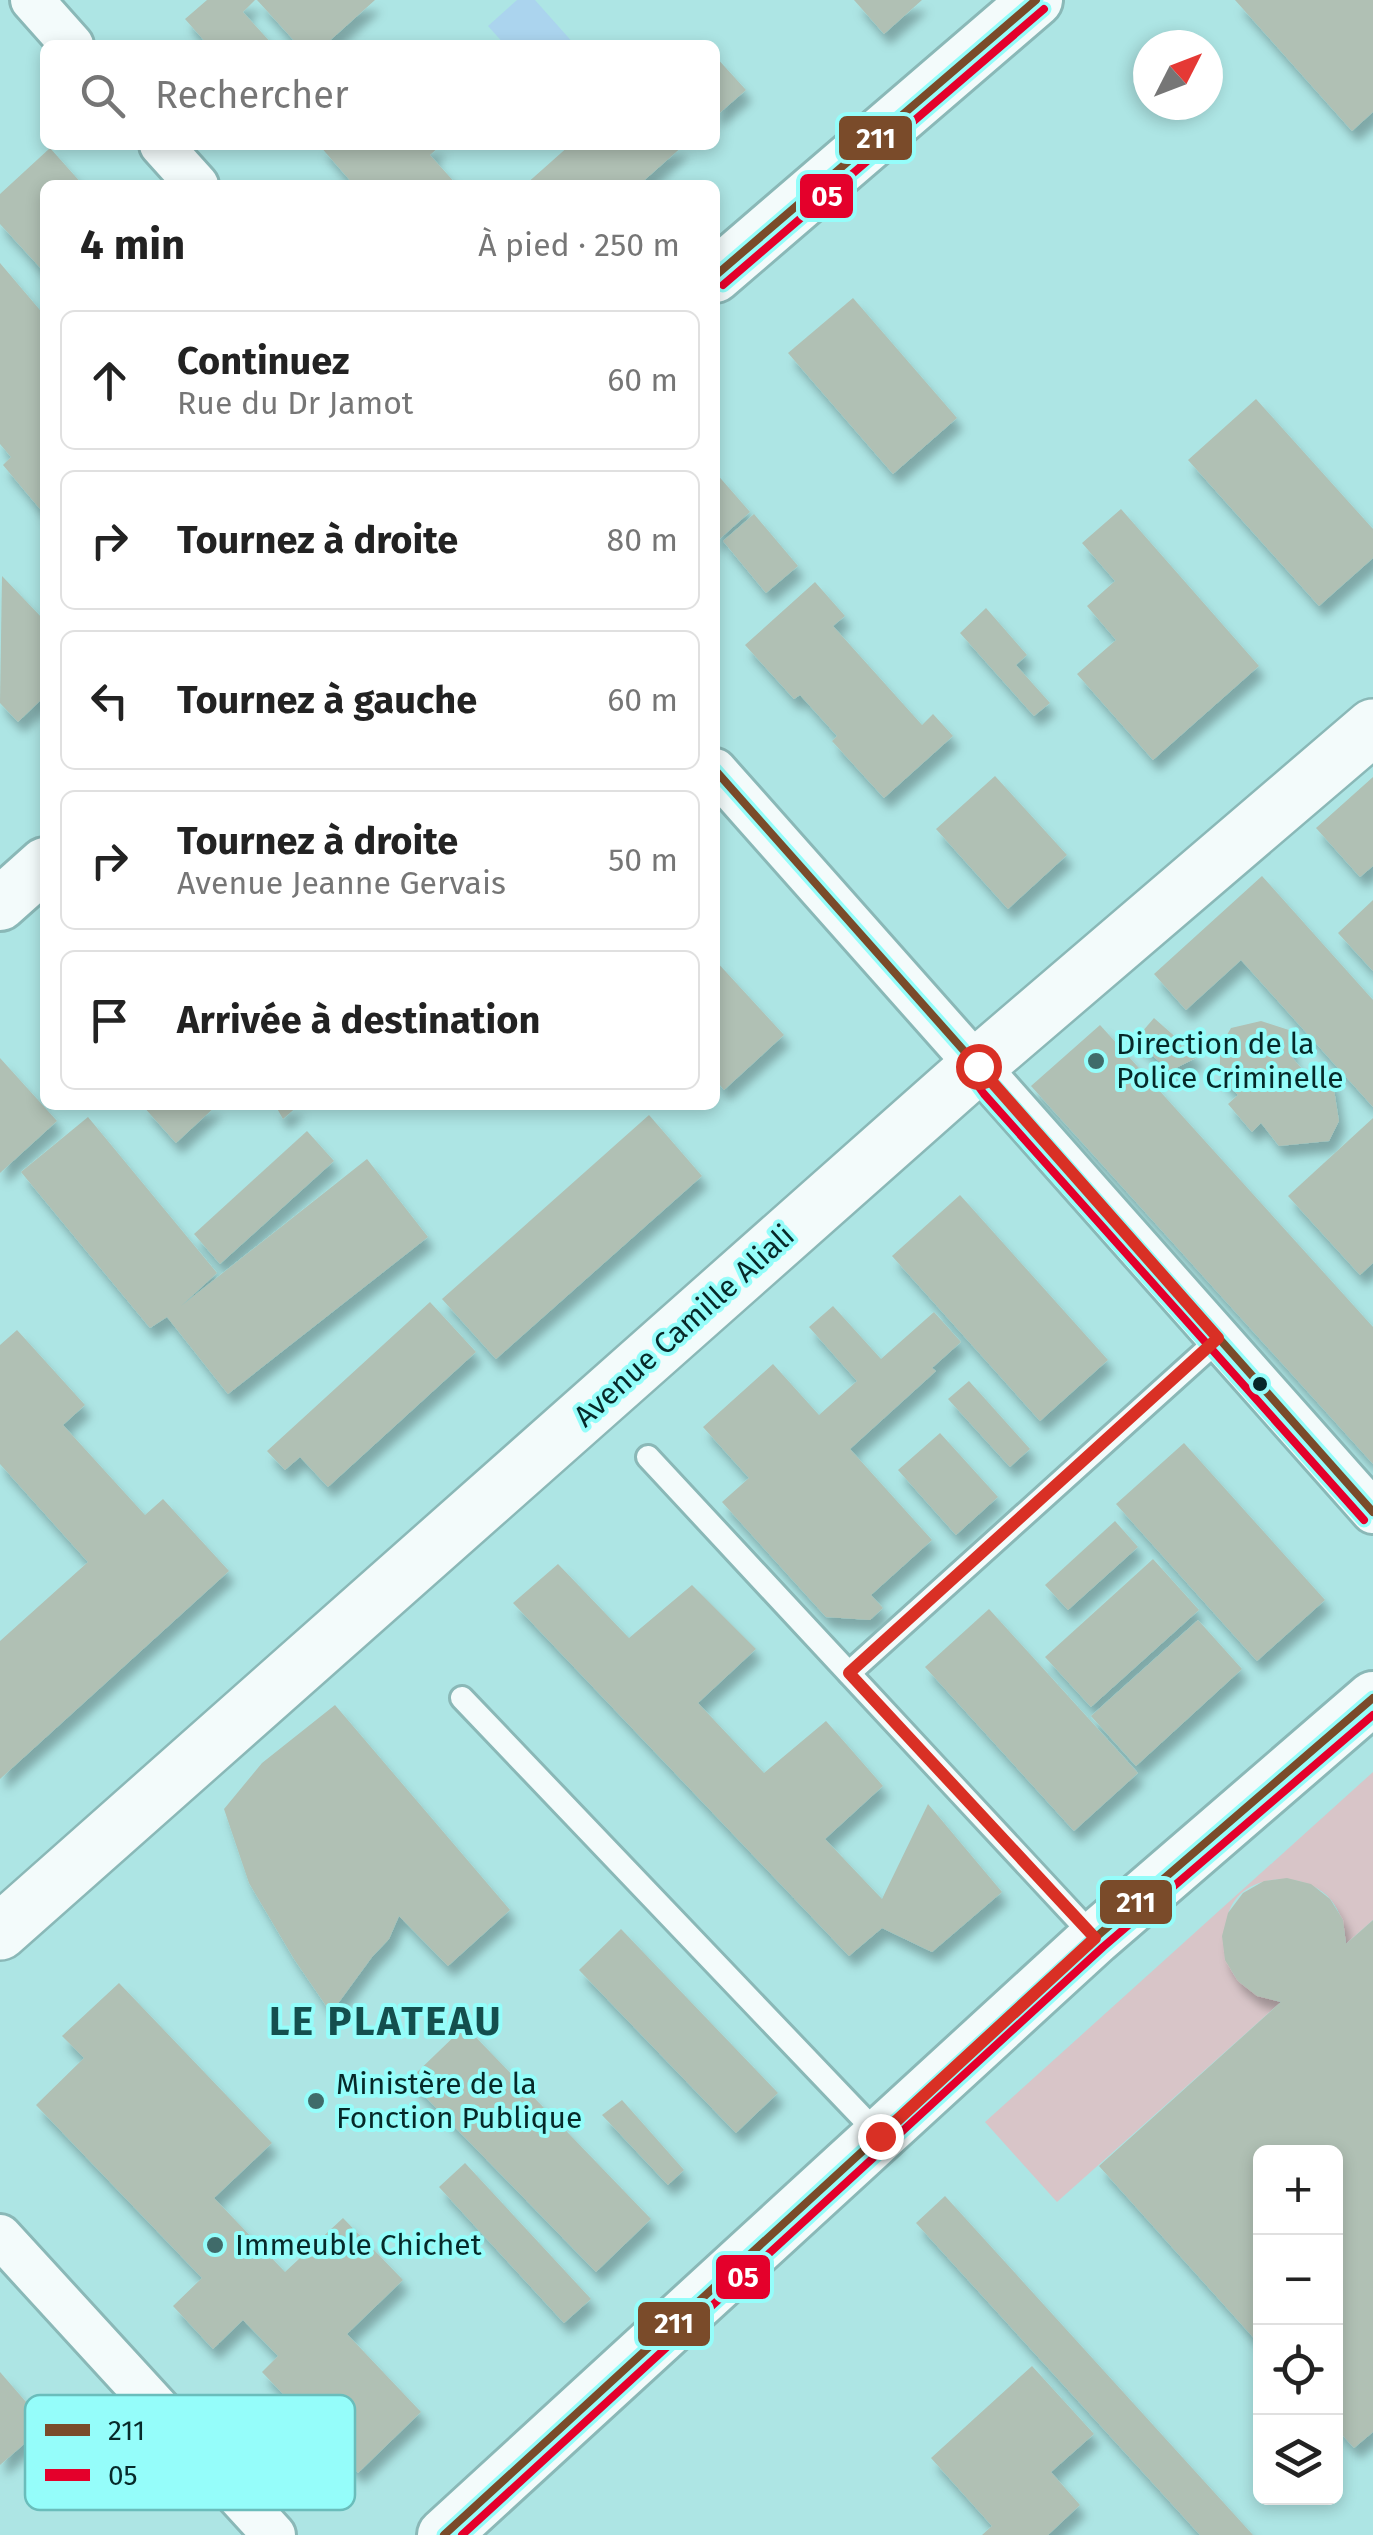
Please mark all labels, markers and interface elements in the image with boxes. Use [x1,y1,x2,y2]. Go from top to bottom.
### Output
north arrow [1133,30,1223,120]
search box [40,40,720,150]
icon: search [75,68,130,123]
text: Rechercher [155,72,349,118]
line badge: 211 [837,114,914,162]
text: 211 [856,122,896,155]
line badge: 05 [798,172,855,220]
text: 05 [811,180,843,213]
text: 4 min [80,220,185,270]
text: À pied · 250 m [478,226,680,264]
text: Continuez [177,338,349,384]
icon: ahead [82,353,137,408]
text: 60 m [607,361,678,399]
text: Rue du Dr Jamot [177,384,413,422]
icon: right [82,513,137,568]
text: Tournez à droite [177,517,458,563]
text: 80 m [607,521,678,559]
icon: left [82,673,137,728]
text: Tournez à gauche [177,677,477,723]
text: 60 m [607,681,678,719]
text: Tournez à droite [177,818,458,864]
icon: right [82,833,137,888]
text: 50 m [608,841,678,879]
text: Avenue Jeanne Gervais [177,864,506,902]
icon: arrive [82,993,137,1048]
text: Arrivée à destination [177,997,540,1043]
place label: Direction de la Police Criminelle [1116,1026,1344,1096]
route start [956,1044,1002,1090]
marker: Direction de la Police Criminelle [1085,1050,1107,1072]
street label: Avenue Camille Aliali [566,1218,802,1434]
unlabelled marker [1250,1374,1270,1394]
line badge: 211 [1098,1878,1174,1926]
text: 211 [1116,1886,1156,1919]
district label: LE PLATEAU [269,1998,503,2046]
place label: Ministère de la Fonction Publique [336,2066,582,2136]
marker: Ministère de la Fonction Publique [305,2090,327,2112]
route end [858,2114,904,2160]
map controls [1253,2145,1343,2505]
button: + [1253,2145,1343,2235]
place label: Immeuble Chichet [235,2227,482,2263]
marker: Immeuble Chichet [204,2234,226,2256]
button: − [1253,2235,1343,2325]
line badge: 05 [714,2253,772,2301]
text: 05 [727,2261,759,2294]
line badge: 211 [636,2300,712,2348]
text: 211 [654,2307,694,2340]
button: locate [1253,2325,1343,2415]
legend [25,2395,355,2510]
text: 211 [108,2414,145,2447]
button: layers [1253,2415,1343,2505]
text: 05 [108,2459,138,2492]

